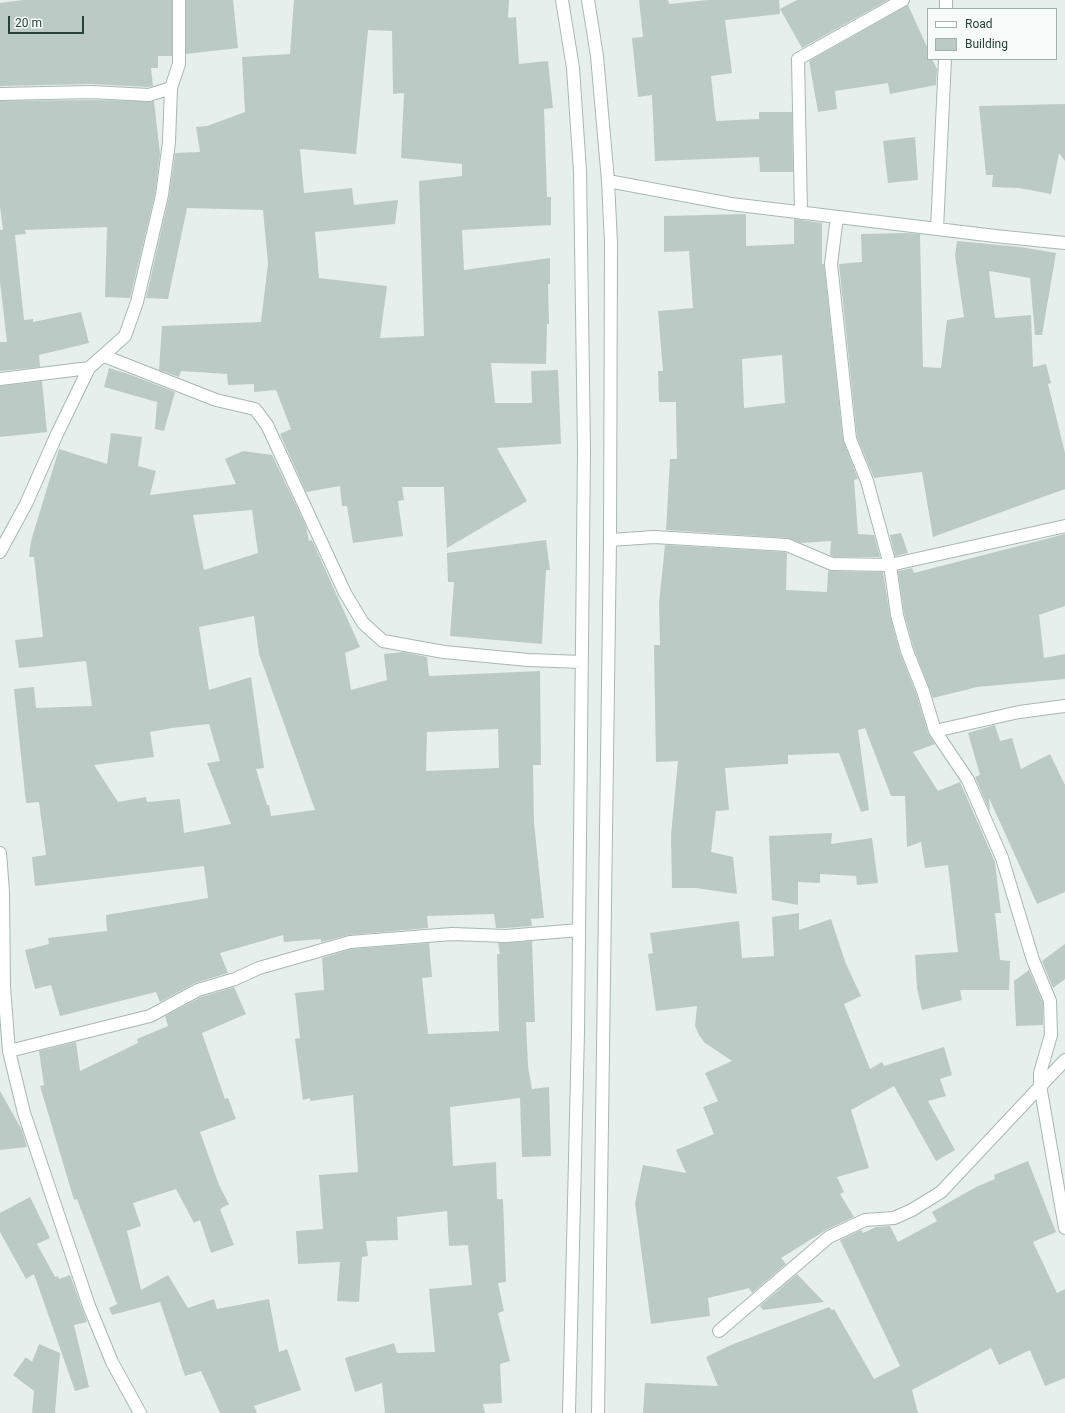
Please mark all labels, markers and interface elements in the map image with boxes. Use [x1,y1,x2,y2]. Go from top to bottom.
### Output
scale bar [10,8,86,34]
legend [927,8,1057,60]
text: 20 m [15,16,42,30]
text: Road [965,17,993,31]
text: Building [965,37,1008,51]

